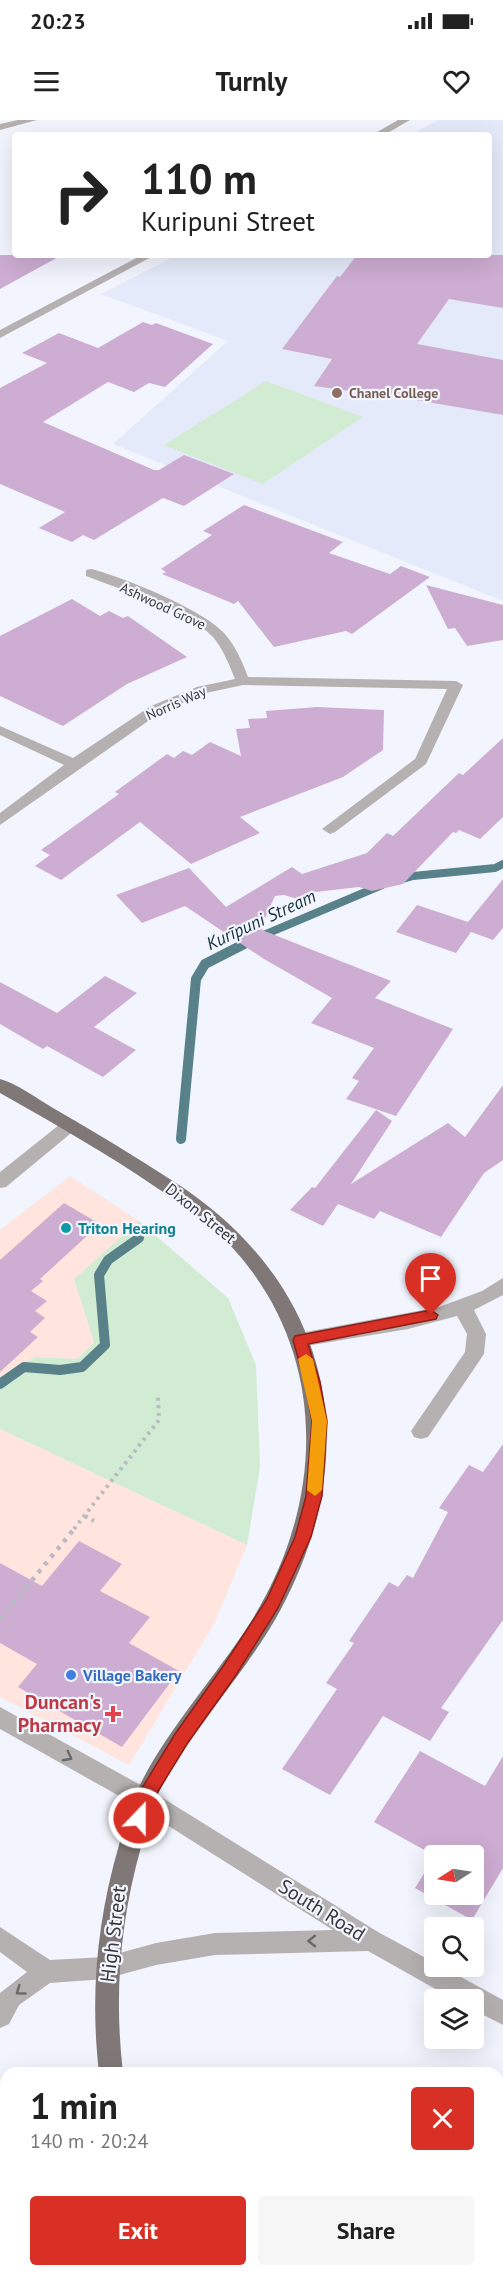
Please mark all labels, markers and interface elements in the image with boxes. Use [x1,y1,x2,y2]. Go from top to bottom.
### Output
text: 20:23 [30,7,86,35]
text: Turnly [215,64,288,98]
icon: menu [30,65,63,98]
icon: heart [440,65,473,98]
text: 110 m [141,151,257,206]
icon: right [42,156,120,234]
text: Kuripuni Street [141,204,315,238]
place label: Chanel College [349,384,438,402]
marker: Chanel College [330,386,344,400]
street label: Ashwood Grove [117,578,209,634]
street label: Norris Way [143,682,209,724]
water label: Kurīpuni Stream [202,884,320,955]
street label: Dixon Street [162,1178,241,1248]
place label: Triton Hearing [78,1218,176,1238]
marker: Triton Hearing [59,1221,73,1235]
pin [405,1253,456,1315]
icon: arrive [414,1262,447,1295]
place label: Village Bakery [82,1665,182,1685]
marker: Village Bakery [64,1668,78,1682]
place label: Duncan's Pharmacy [18,1689,101,1738]
marker: Duncan's Pharmacy [106,1707,120,1721]
one-way arrow [62,1750,73,1762]
position arrow [107,1786,171,1850]
north arrow [424,1845,484,1905]
map controls [424,1845,484,2049]
street label: South Road [274,1873,370,1947]
street label: High Street [94,1884,132,1984]
button: search [424,1917,484,1977]
one-way arrow [307,1935,316,1947]
one-way arrow [16,1984,27,1995]
button: layers [424,1989,484,2049]
text: 1 min [30,2082,118,2129]
button: close [411,2087,474,2150]
text: 140 m · 20:24 [30,2128,148,2154]
button: Exit [30,2196,246,2265]
button: Share [258,2196,474,2265]

